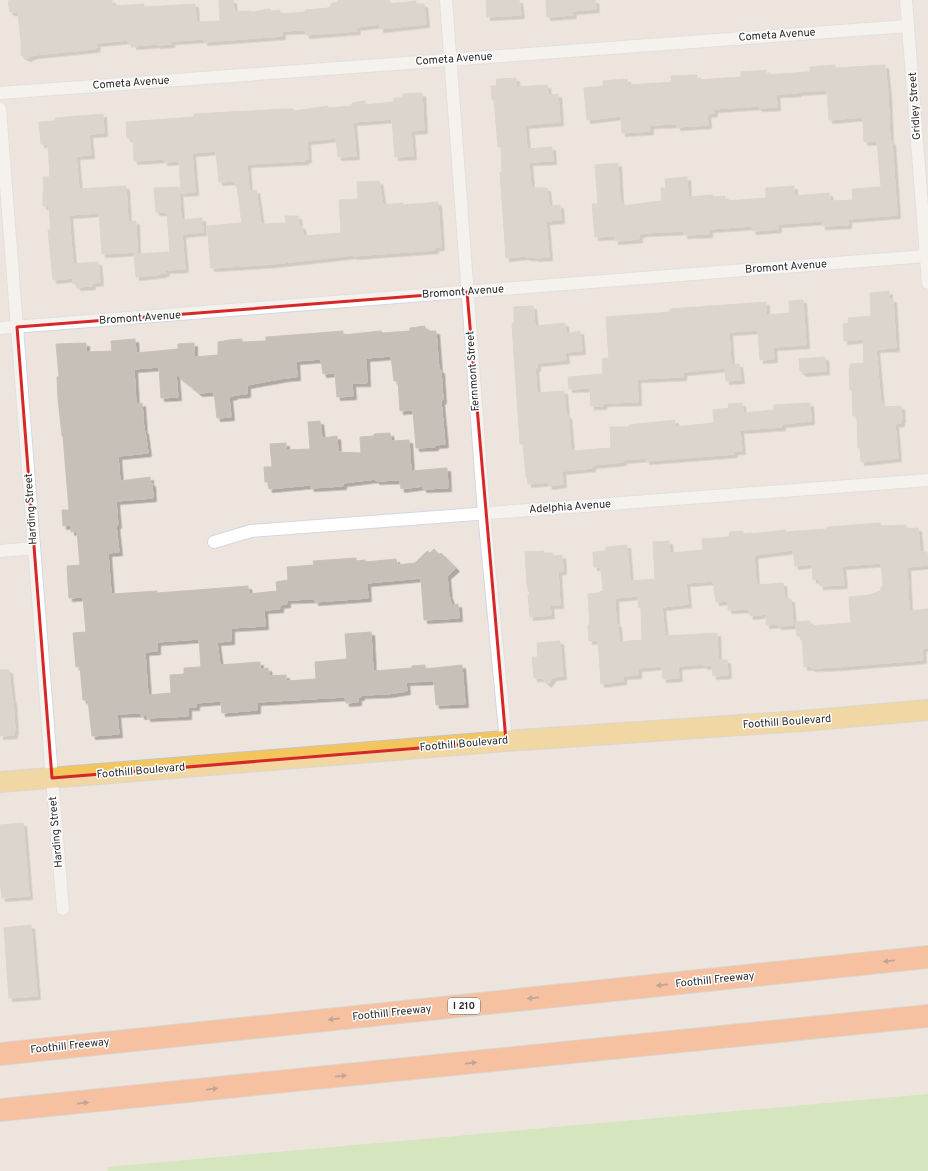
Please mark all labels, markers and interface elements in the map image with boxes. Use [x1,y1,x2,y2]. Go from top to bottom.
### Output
street label: Cometa Avenue [738,25,816,45]
street label: Cometa Avenue [415,49,493,69]
street label: Gridley Street [906,72,924,140]
street label: Cometa Avenue [92,73,170,93]
street label: Bromont Avenue [745,257,827,277]
street label: Bromont Avenue [422,282,504,302]
street label: Bromont Avenue [99,308,181,328]
street label: Fernmont Street [463,330,483,412]
street label: Harding Street [22,473,40,545]
street label: Adelphia Avenue [528,497,612,517]
street label: Foothill Boulevard [742,712,832,732]
street label: Foothill Boulevard [419,733,509,755]
street label: Foothill Boulevard [96,760,186,782]
street label: Harding Street [46,796,66,868]
one-way arrow [883,958,895,965]
street label: Foothill Freeway [675,969,755,991]
one-way arrow [656,982,668,988]
one-way arrow [527,995,539,1002]
road number: I 210 [448,998,480,1014]
street label: Foothill Freeway [352,1002,432,1024]
one-way arrow [328,1016,340,1022]
street label: Foothill Freeway [30,1035,110,1057]
one-way arrow [465,1060,477,1066]
one-way arrow [335,1073,347,1079]
one-way arrow [206,1086,218,1093]
one-way arrow [77,1100,89,1106]

